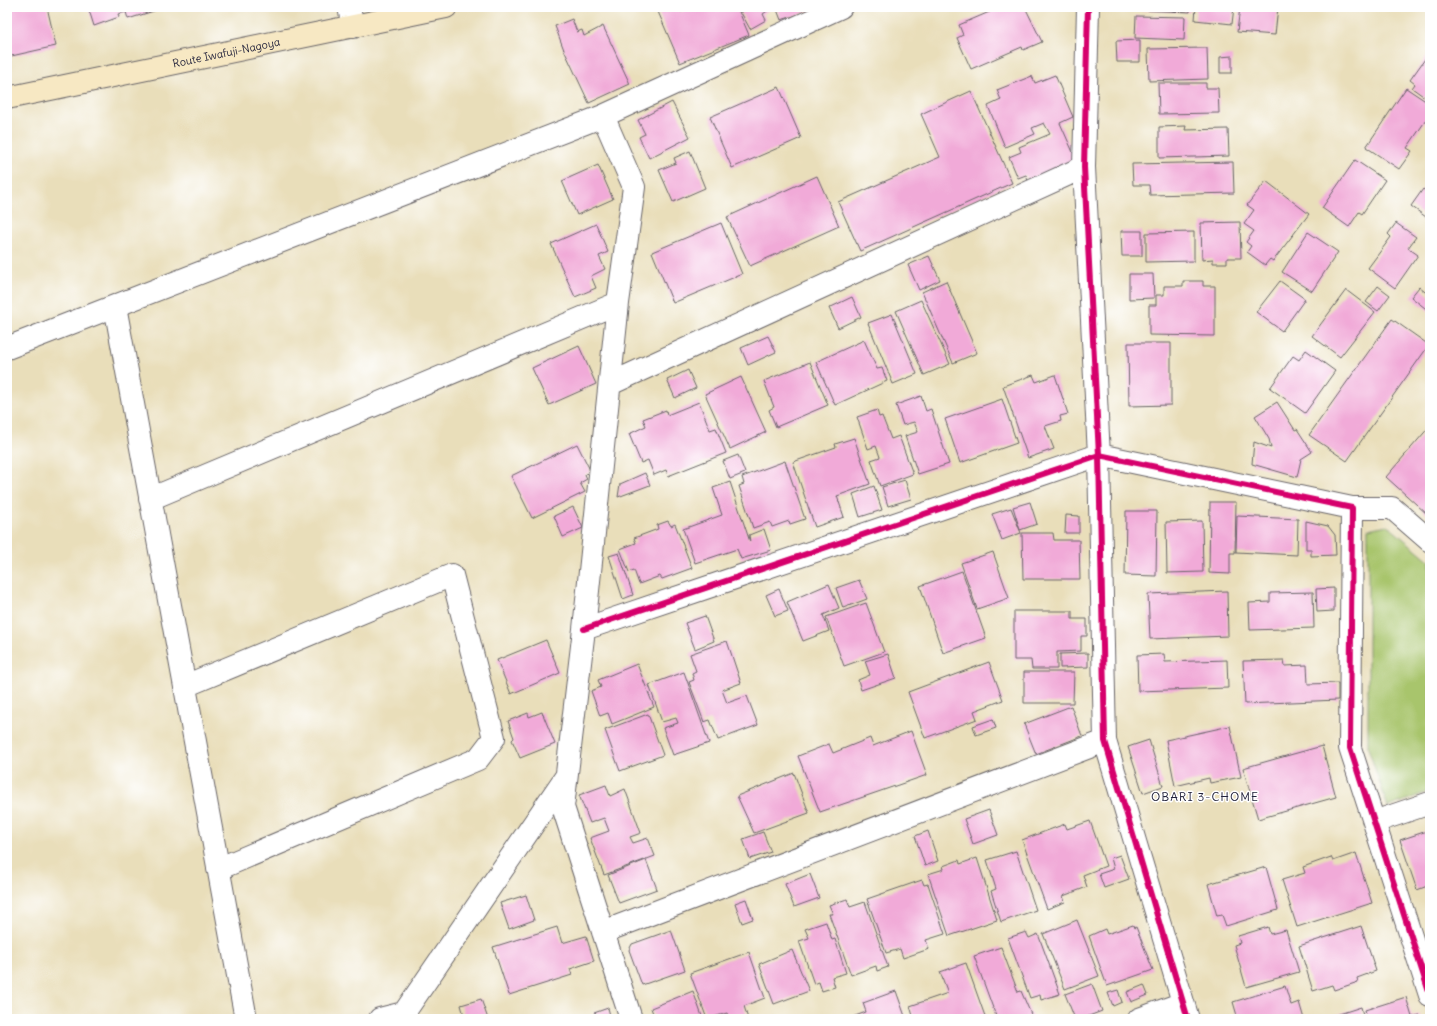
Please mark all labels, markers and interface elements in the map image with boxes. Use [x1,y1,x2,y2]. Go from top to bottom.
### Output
street label: Route Iwafuji-Nagoya [171,35,281,70]
district label: OBARI 3-CHOME [1151,789,1259,804]

